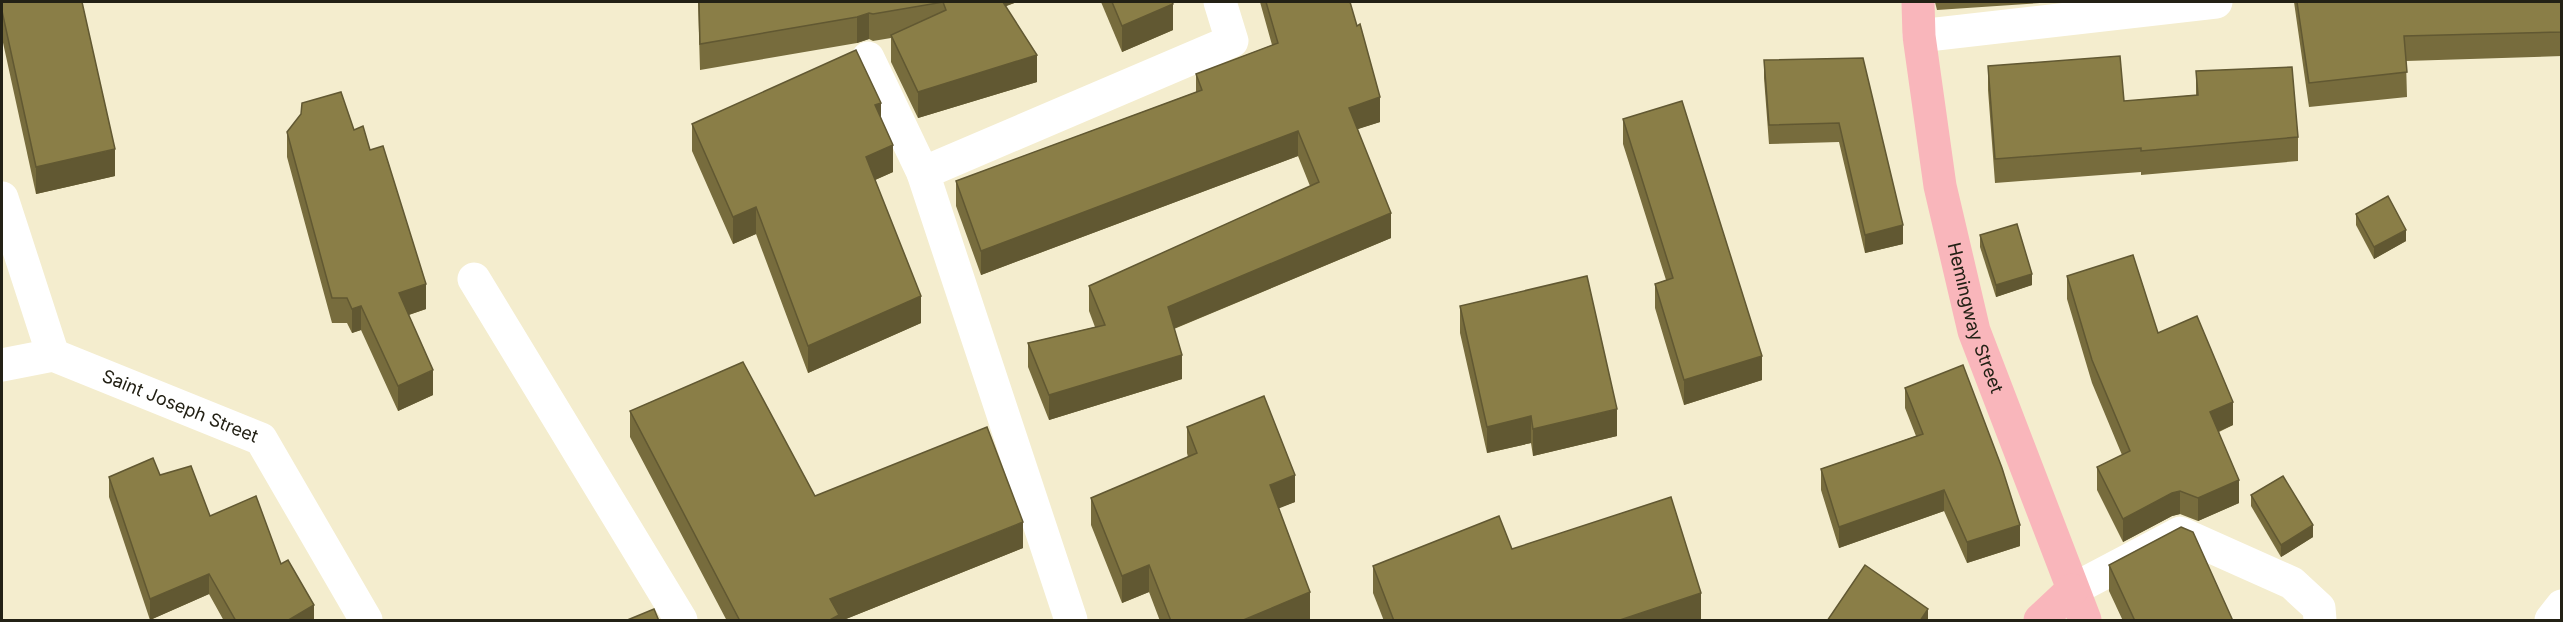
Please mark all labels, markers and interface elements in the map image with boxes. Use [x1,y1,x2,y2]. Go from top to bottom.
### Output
street label: Hemingway Street [1944,240,2008,396]
street label: Saint Joseph Street [99,365,261,447]

